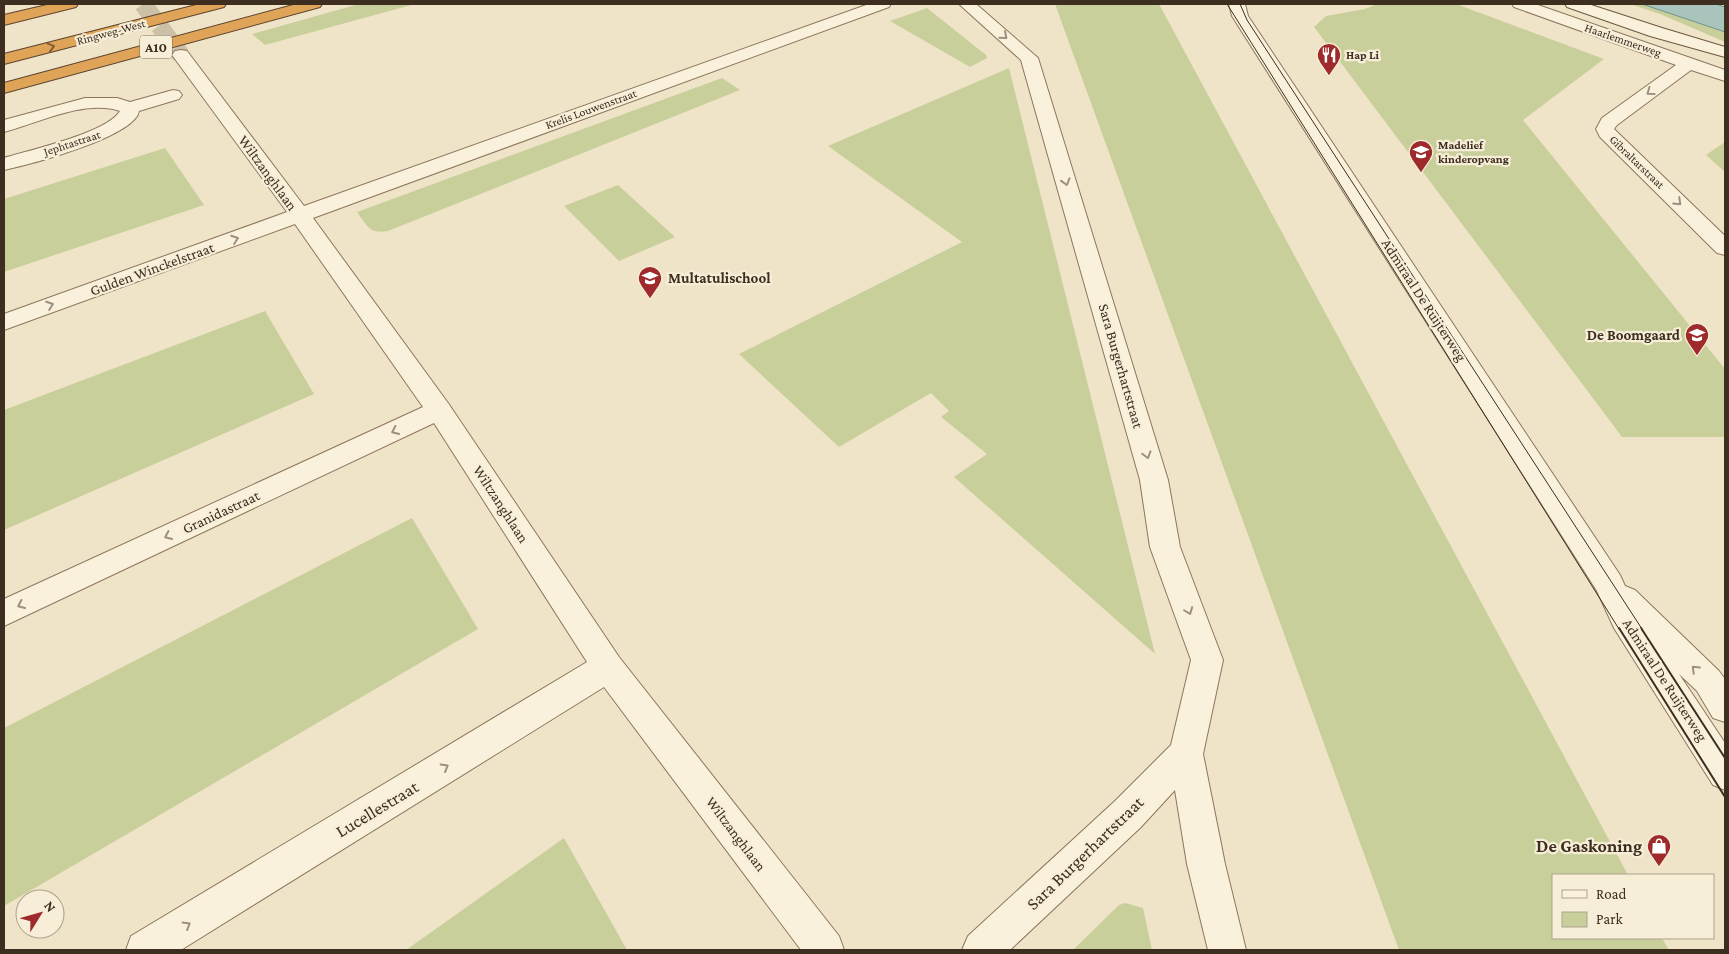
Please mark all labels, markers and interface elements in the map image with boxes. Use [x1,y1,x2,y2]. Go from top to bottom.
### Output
street label: Ringweg-West [75,16,148,48]
street label: Haarlemmerweg [1583,20,1663,60]
one-way arrow [999,30,1008,39]
road number: A10 [140,36,172,58]
one-way arrow [46,42,55,53]
restaurant icon: Hap Li [1316,42,1342,76]
place label: Hap Li [1346,48,1379,62]
street label: Krelis Louwenstraat [544,86,639,132]
one-way arrow [1646,86,1656,95]
street label: Jephtastraat [41,127,103,159]
street label: Wiltzanghlaan [235,132,301,214]
street label: Gibraltarstraat [1607,132,1668,192]
place label: Madelief kinderopvang [1438,138,1509,166]
school or university icon: Madelief kinderopvang [1408,139,1434,173]
one-way arrow [1060,177,1070,185]
one-way arrow [1672,196,1681,205]
one-way arrow [231,235,239,245]
street label: Admiraal De Ruijterweg [1378,236,1470,365]
street label: Gulden Winckelstraat [88,239,217,299]
school or university icon: Multatulischool [637,265,663,299]
place label: Multatulischool [668,270,771,286]
one-way arrow [45,301,53,311]
street label: Sara Burgerhartstraat [1095,302,1147,431]
school or university icon: De Boomgaard [1684,322,1710,356]
place label: De Boomgaard [1587,327,1681,343]
one-way arrow [391,425,400,435]
one-way arrow [1141,450,1151,459]
street label: Wiltzanghlaan [469,462,532,546]
street label: Granidastraat [180,487,263,537]
one-way arrow [164,530,173,541]
one-way arrow [17,599,26,609]
one-way arrow [1183,606,1193,615]
street label: Admiraal De Ruijterweg [1619,616,1711,745]
one-way arrow [1692,665,1701,674]
one-way arrow [440,764,449,774]
street label: Lucellestraat [332,776,423,841]
street label: Sara Burgerhartstraat [1022,791,1148,914]
street label: Wiltzanghlaan [702,794,769,875]
shop icon: De Gaskoning [1646,833,1672,867]
place label: De Gaskoning [1536,836,1642,856]
legend [1552,874,1714,939]
text: Road [1596,886,1627,902]
north arrow [15,889,65,939]
text: N [41,898,60,915]
text: Park [1596,911,1623,927]
one-way arrow [181,921,190,931]

